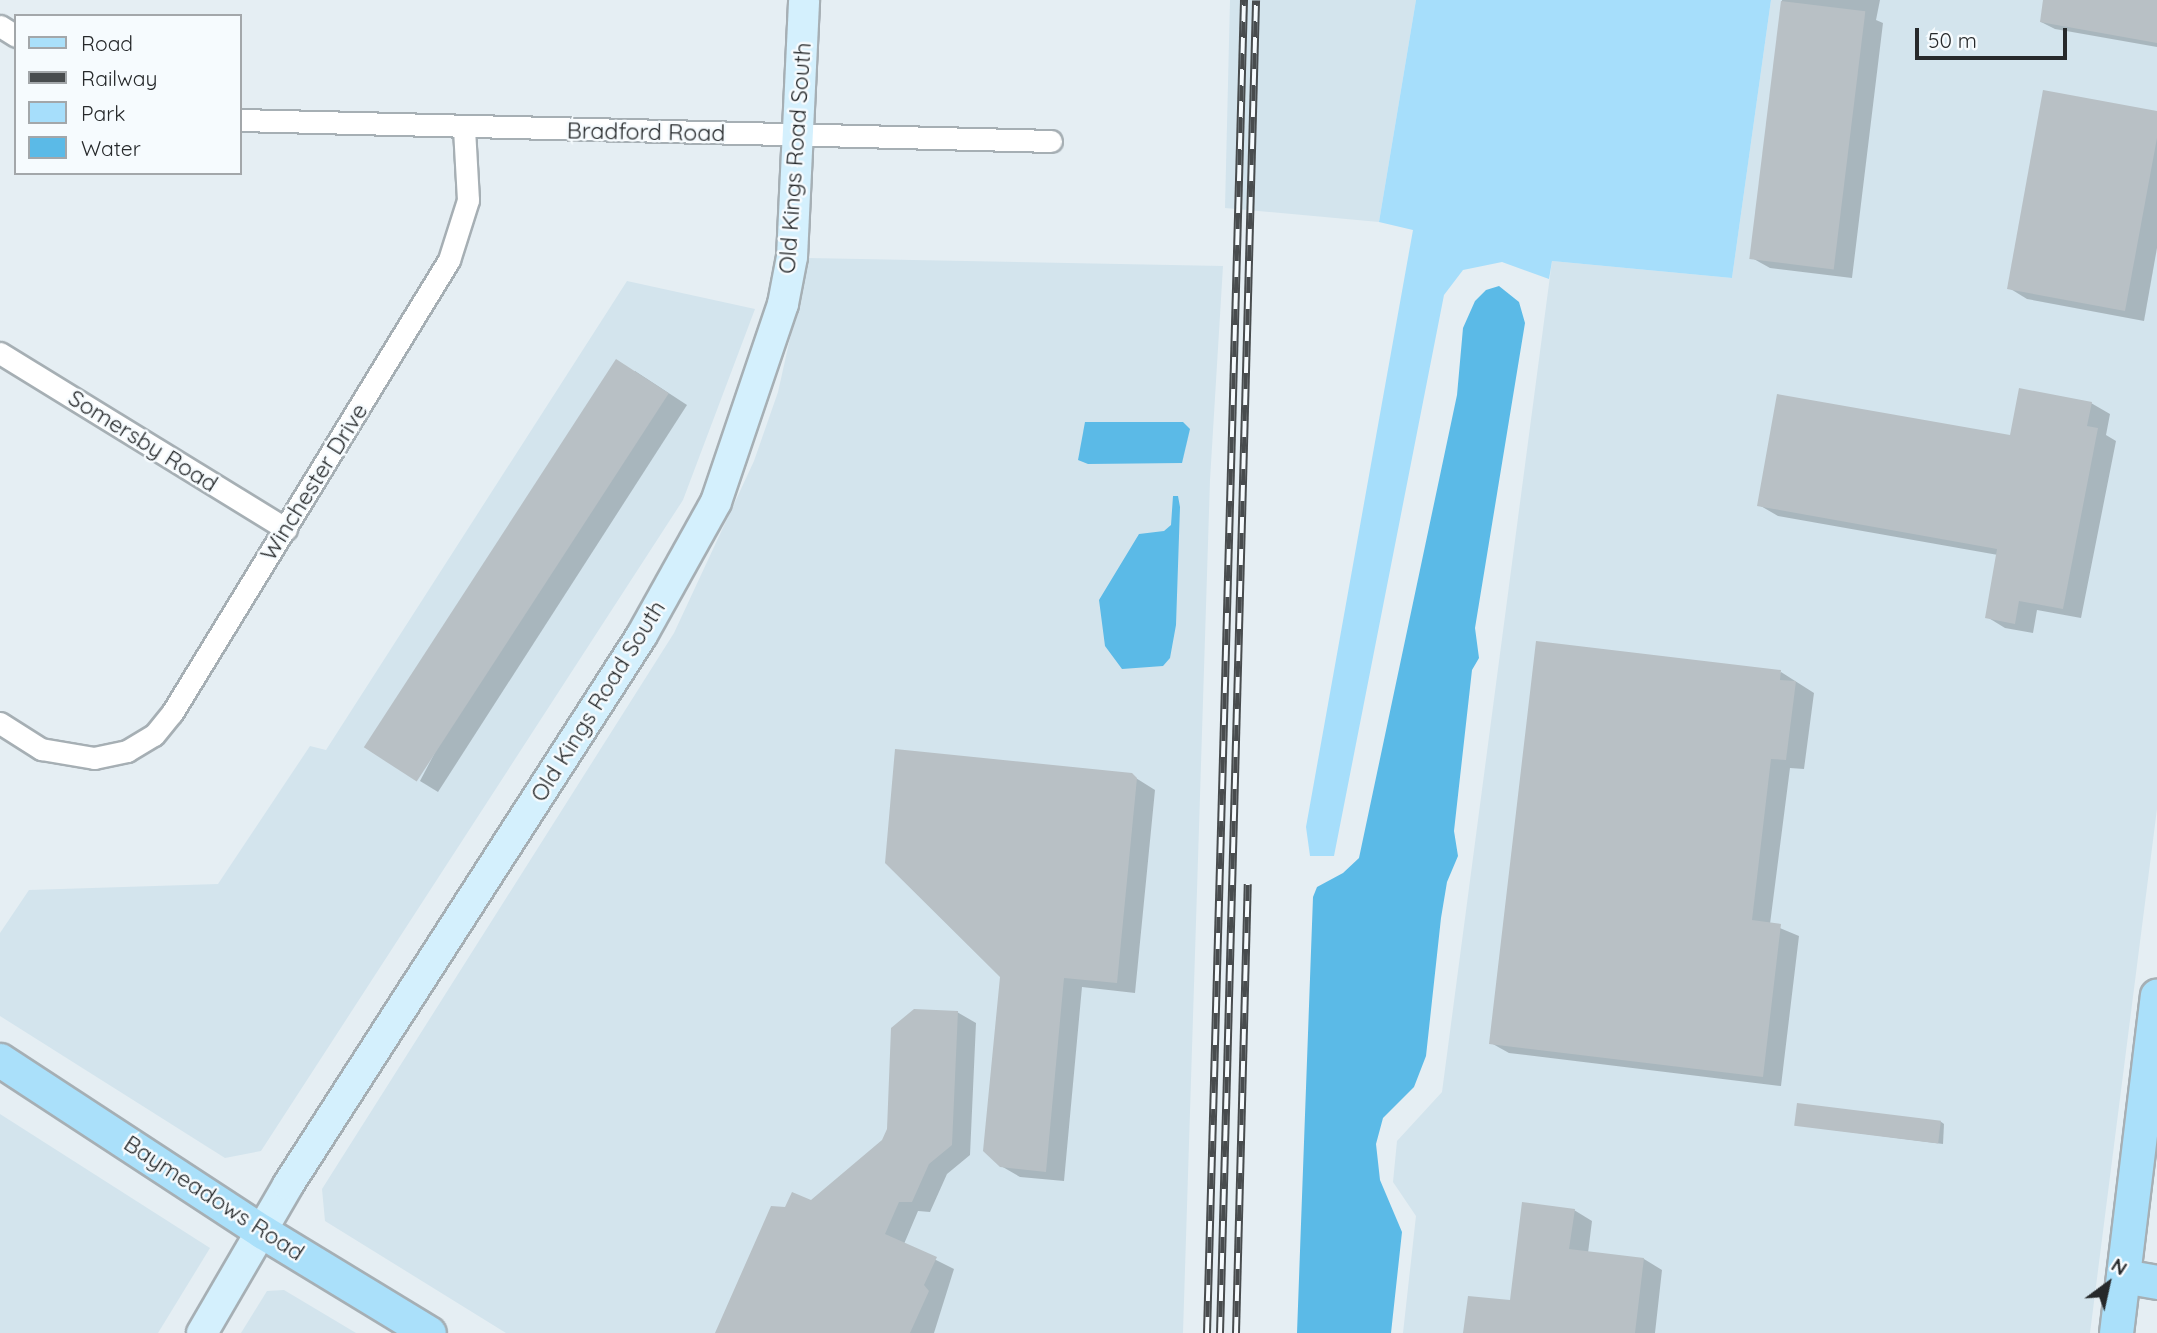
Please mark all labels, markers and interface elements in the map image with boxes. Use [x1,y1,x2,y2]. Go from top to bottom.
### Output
legend [14,14,242,175]
scale bar [1919,14,2071,58]
text: 50 m [1928,27,1977,53]
text: Road [81,30,133,56]
street label: Old Kings Road South [773,41,817,275]
text: Railway [81,65,157,91]
text: Park [81,100,125,126]
street label: Bradford Road [567,117,725,147]
text: Water [81,135,141,161]
street label: Somersby Road [63,384,223,498]
street label: Winchester Drive [255,398,373,566]
street label: Old Kings Road South [525,595,671,807]
street label: Baymeadows Road [119,1129,309,1267]
north arrow [2073,1249,2143,1319]
text: N [2107,1253,2132,1280]

